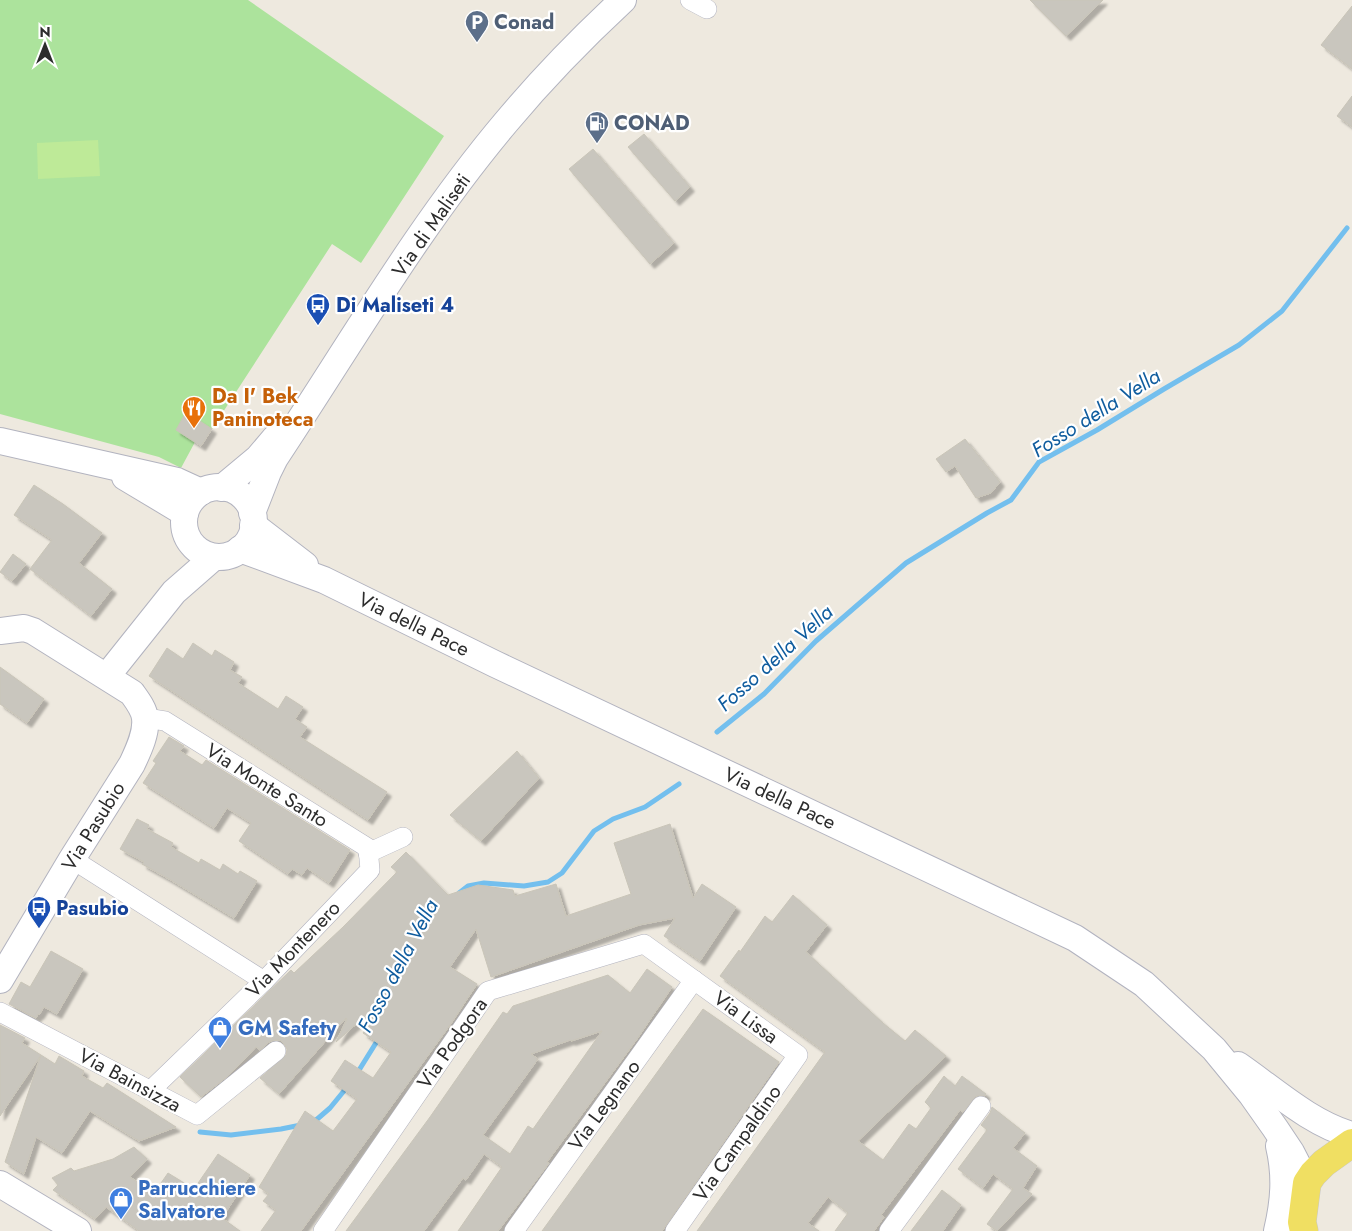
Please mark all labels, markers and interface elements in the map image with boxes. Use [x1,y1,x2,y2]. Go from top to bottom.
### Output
place label: Conad [494,8,554,37]
parking icon: Conad [464,9,490,43]
north arrow [20,20,70,70]
text: N [39,22,51,42]
place label: CONAD [614,109,690,138]
fuel station icon: CONAD [584,110,610,144]
street label: Via di Maliseti [385,168,478,283]
place label: Di Maliseti 4 [336,291,454,320]
bus stop icon: Di Maliseti 4 [305,292,331,326]
water label: Fosso della Vella [1026,361,1167,465]
place label: Da I' Bek Paninoteca [212,382,313,434]
restaurant icon: Da I' Bek Paninoteca [181,395,207,429]
street label: Via della Pace [353,585,474,664]
water label: Fosso della Vella [710,597,840,718]
street label: Via Monte Santo [200,736,334,835]
street label: Via della Pace [719,760,840,837]
street label: Via Pasubio [55,776,132,876]
place label: Pasubio [56,894,129,923]
street label: Via Montenero [240,894,347,1004]
water label: Fosso della Vella [350,894,446,1038]
bus stop icon: Pasubio [26,895,52,929]
street label: Via Lissa [707,984,784,1051]
street label: Via Podgora [410,992,495,1095]
place label: GM Safety [238,1014,337,1043]
shop icon: GM Safety [207,1015,233,1049]
street label: Via Bainsizza [73,1041,186,1120]
street label: Via Legnano [561,1054,647,1157]
street label: Via Campaldino [686,1079,788,1208]
place label: Parrucchiere Salvatore [138,1174,256,1226]
shop icon: Parrucchiere Salvatore [108,1186,134,1220]

